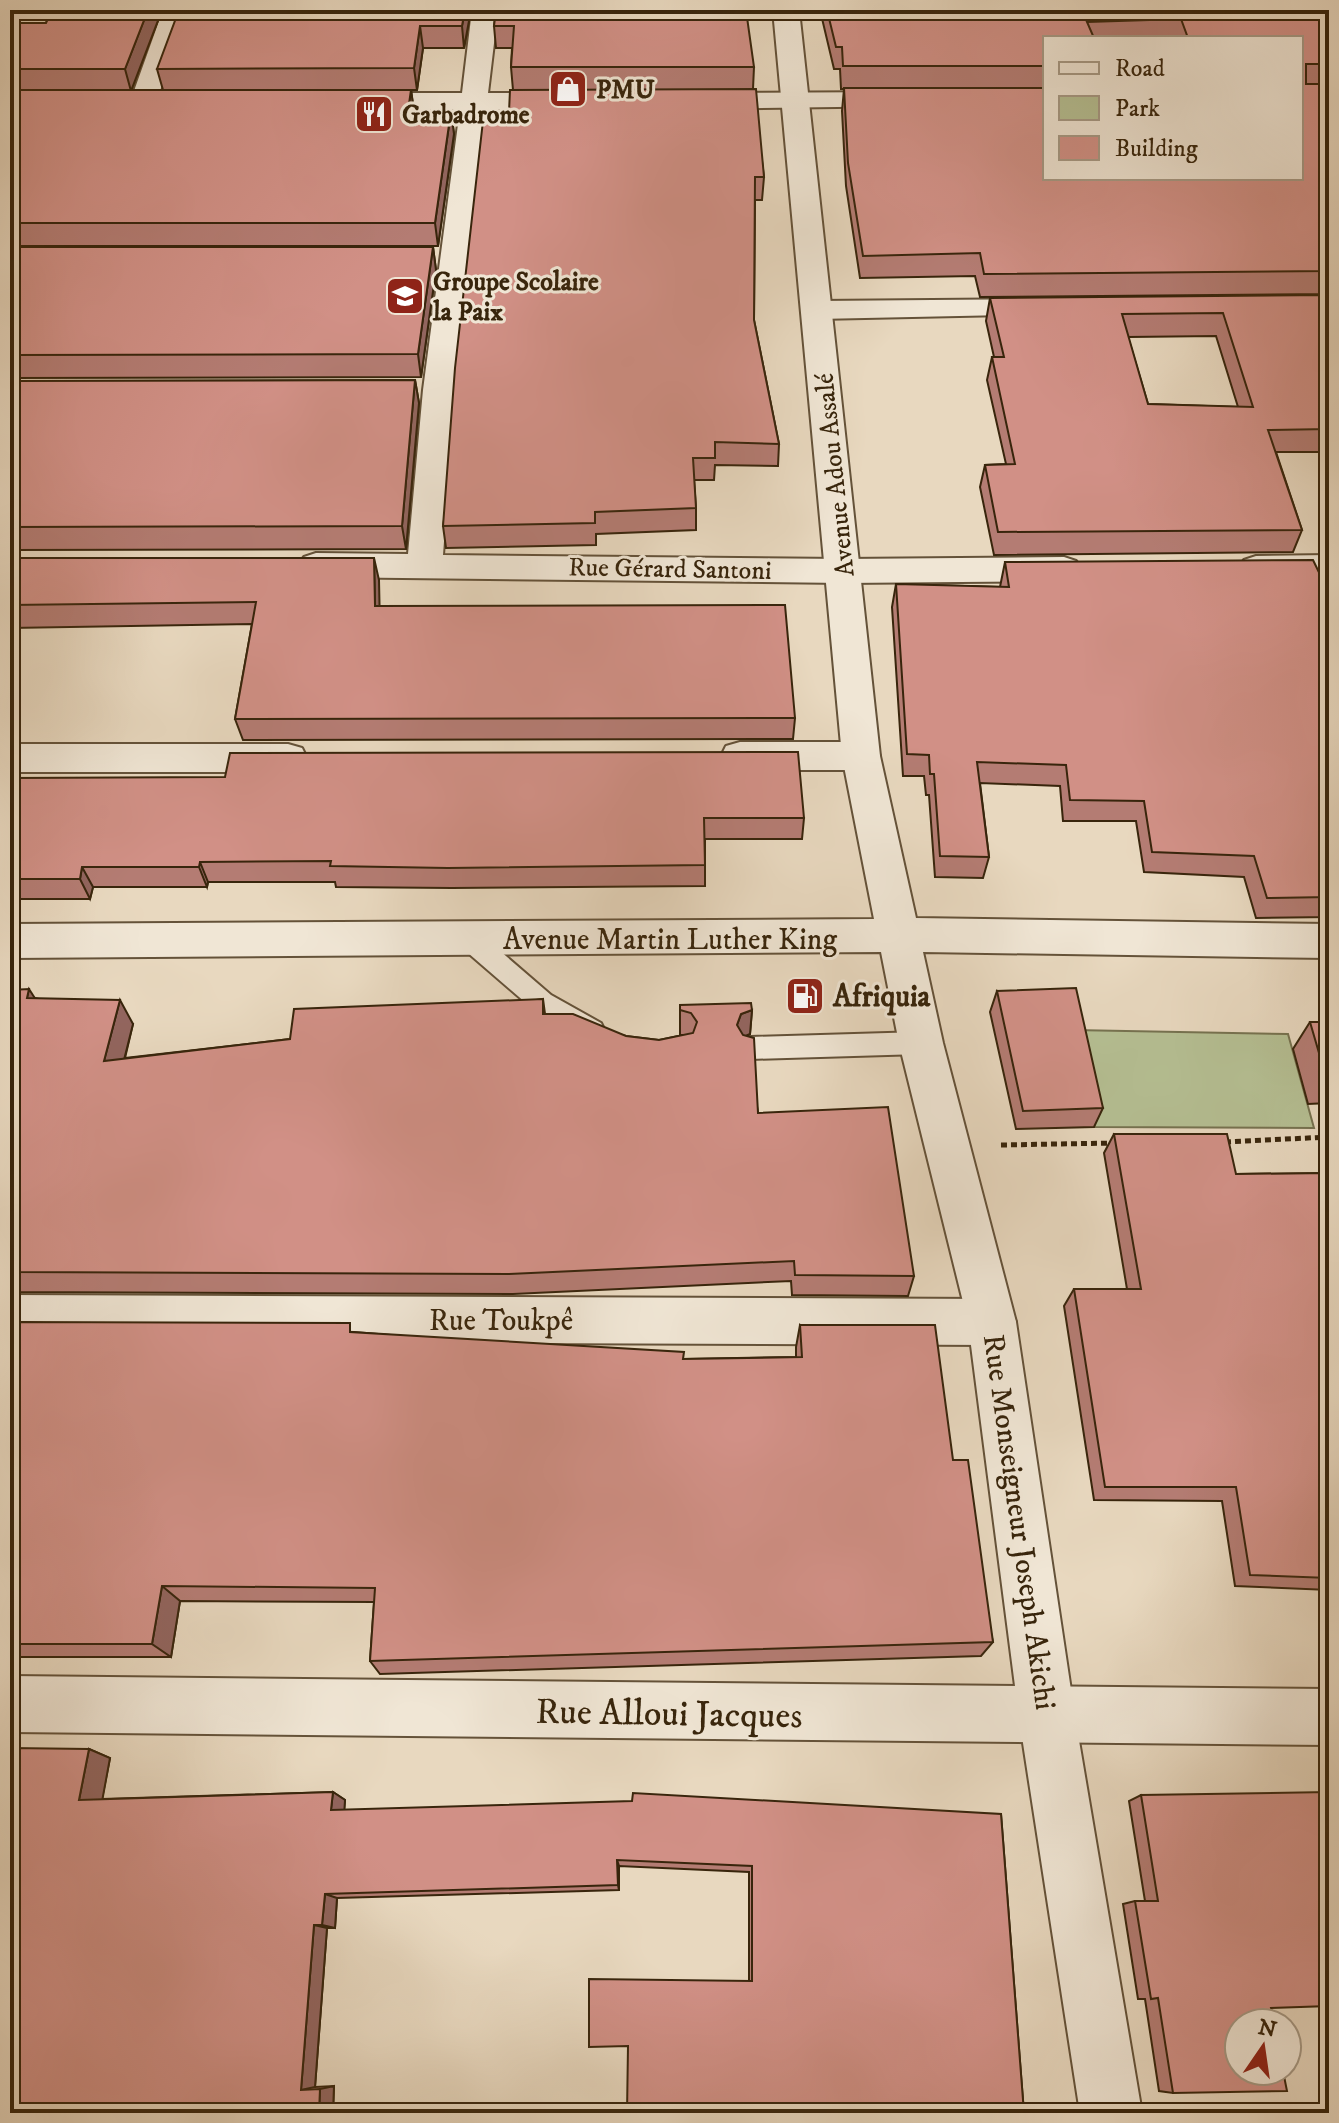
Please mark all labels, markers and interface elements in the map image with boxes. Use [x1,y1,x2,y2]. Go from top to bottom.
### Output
legend [1043,36,1303,180]
text: Road [1115,54,1165,84]
shop icon: PMU [547,68,589,110]
place label: PMU [596,74,655,107]
restaurant icon: Garbadrome [353,93,395,135]
text: Park [1115,94,1160,124]
place label: Garbadrome [402,99,530,132]
text: Building [1115,134,1198,164]
place label: Groupe Scolaire la Paix [432,266,599,329]
school or university icon: Groupe Scolaire la Paix [384,275,426,317]
street label: Avenue Adou Assalé [808,371,863,578]
street label: Rue Gérard Santoni [568,551,772,588]
street label: Avenue Martin Luther King [503,922,837,959]
fuel station icon: Afriquia [784,975,826,1017]
place label: Afriquia [832,979,932,1016]
street label: Rue Toukpê [429,1303,573,1340]
street label: Rue Monseigneur Joseph Akichi [974,1332,1063,1712]
street label: Rue Alloui Jacques [535,1690,803,1739]
north arrow [1223,2007,1303,2087]
text: N [1255,2014,1279,2044]

